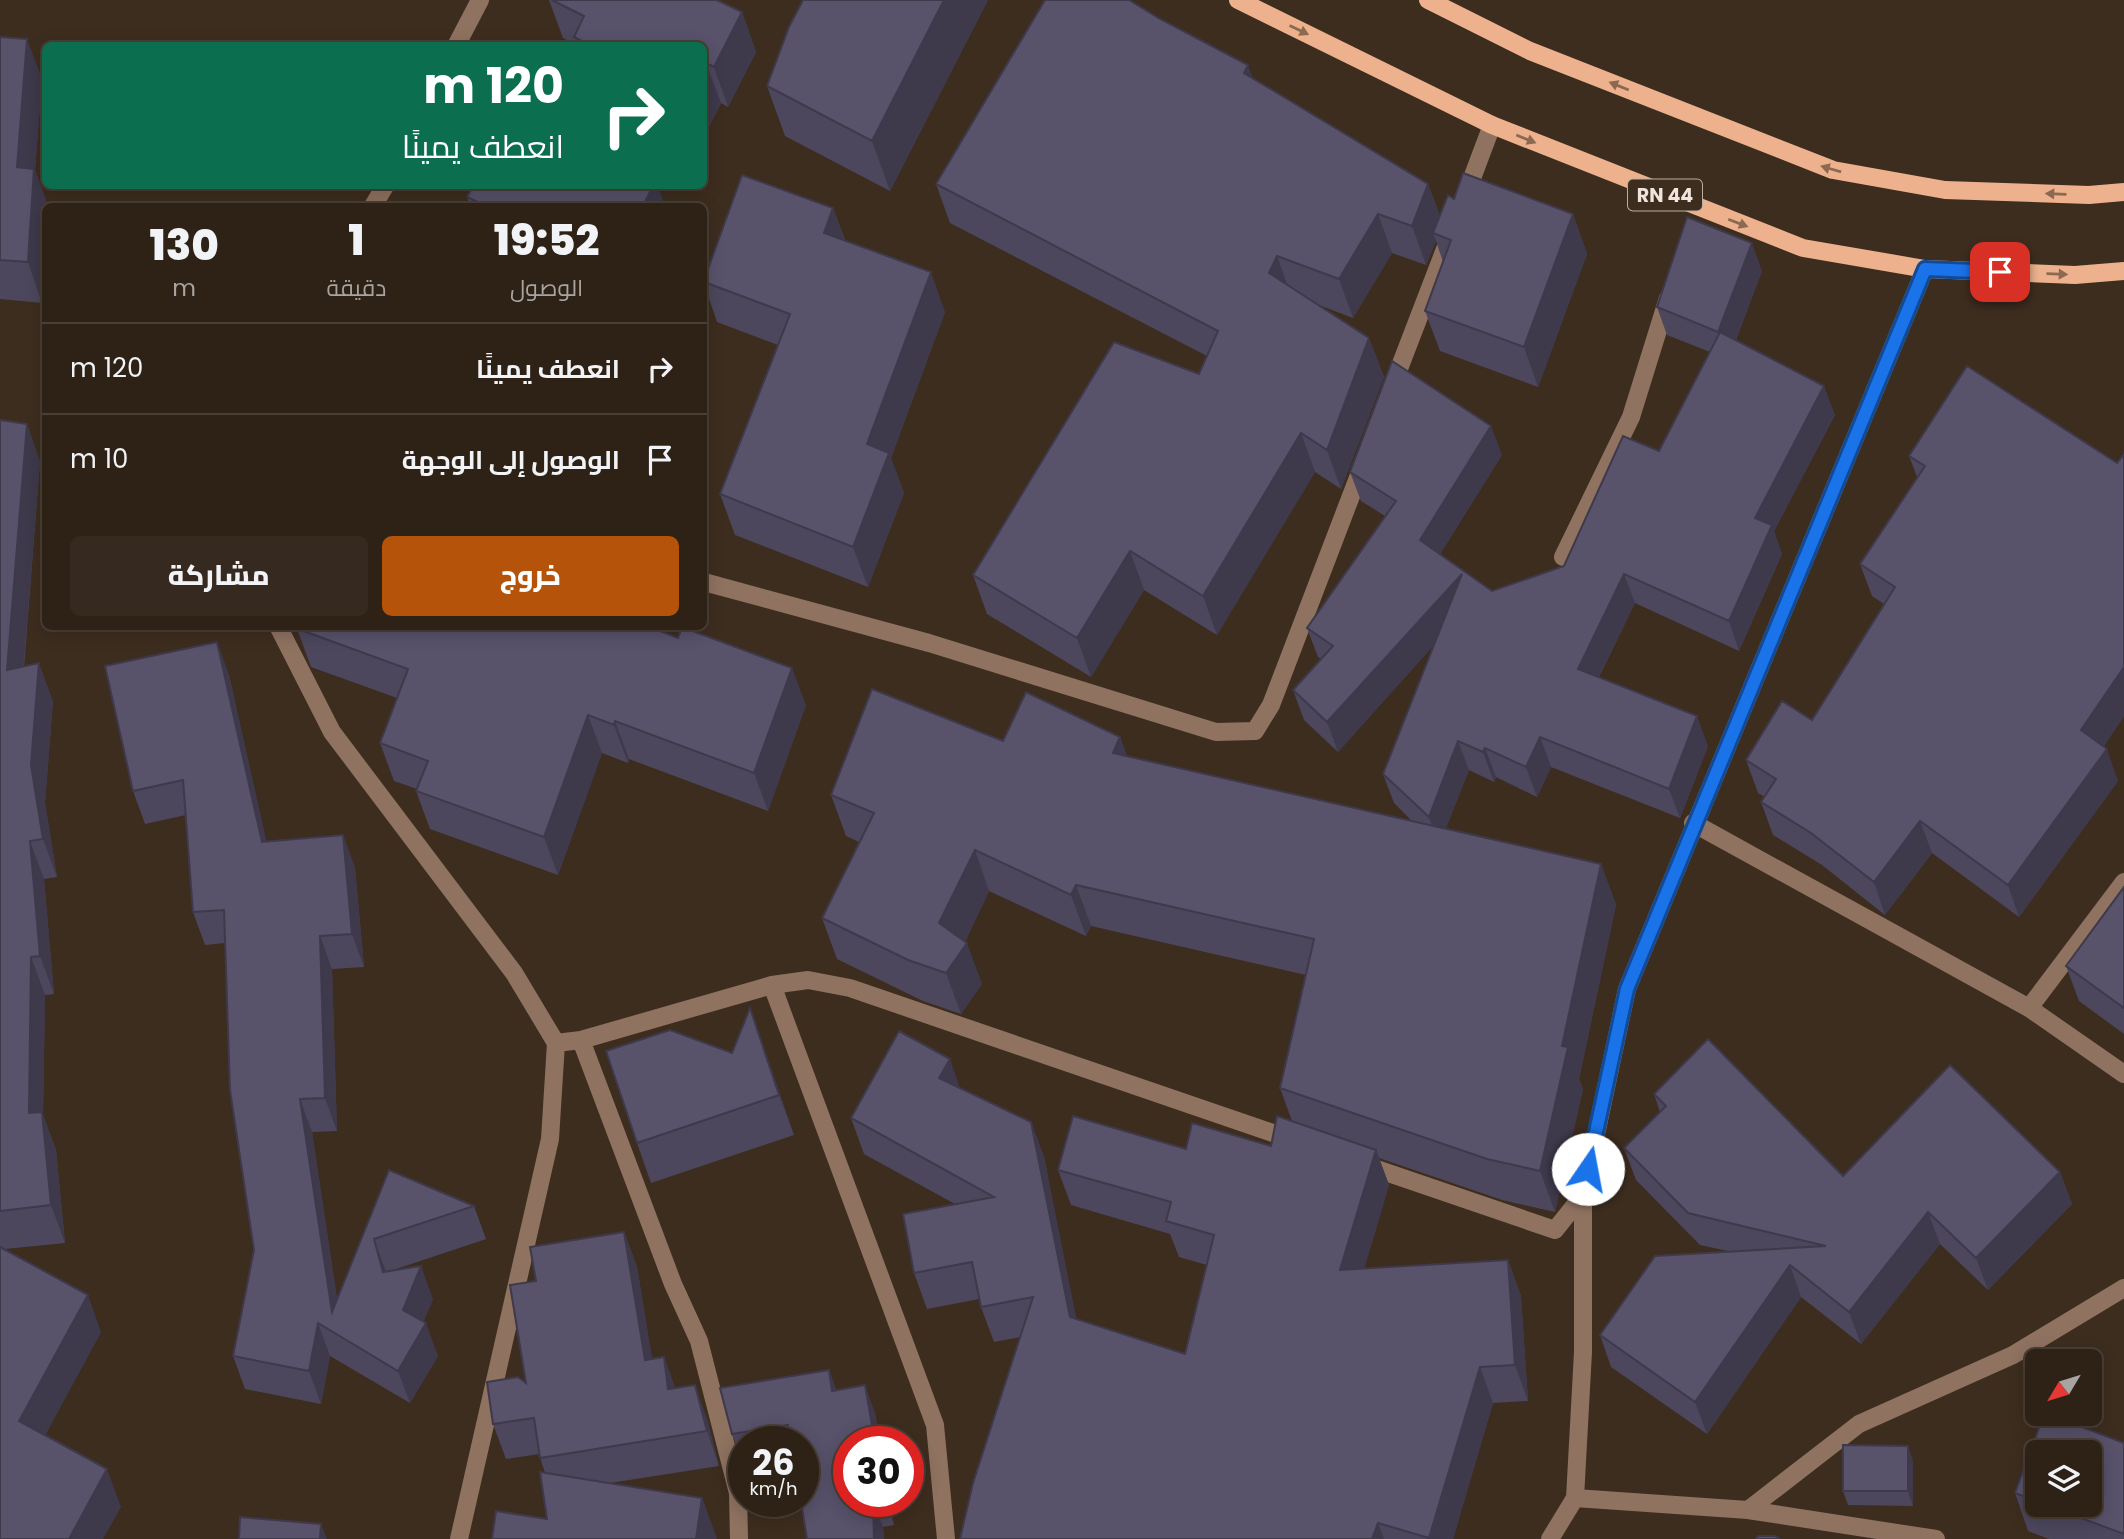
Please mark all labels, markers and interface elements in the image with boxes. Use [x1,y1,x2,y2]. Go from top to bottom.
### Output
one-way arrow [1289,25,1309,36]
text: 120 m [423,52,564,120]
icon: right [588,70,679,161]
one-way arrow [1608,81,1629,92]
text: انعطف يمينًا [402,124,564,169]
one-way arrow [1516,134,1537,145]
one-way arrow [1820,163,1841,173]
road number: RN 44 [1628,180,1702,210]
one-way arrow [2045,188,2067,199]
text: 1 [348,211,364,270]
text: 19:52 [494,211,600,270]
text: 130 [149,216,219,275]
one-way arrow [1727,218,1748,229]
pin [1970,242,2030,302]
icon: arrive [1981,253,2019,291]
one-way arrow [2046,268,2068,279]
text: m [172,272,196,304]
text: دقيقة [326,272,386,304]
text: الوصول [510,272,583,304]
text: 120 m [70,350,143,386]
icon: right [641,350,679,388]
text: انعطف يمينًا [476,351,620,387]
text: 10 m [70,441,128,477]
icon: arrive [641,441,679,479]
text: الوصول إلى الوجهة [402,442,620,478]
button: مشاركة [70,536,368,616]
button: خروج [382,536,679,616]
position arrow [1551,1132,1625,1206]
north arrow [2025,1349,2102,1426]
map controls [2025,1349,2102,1517]
speed limit sign: 30 [833,1426,924,1517]
text: 26 [752,1438,795,1487]
button: layers [2025,1440,2102,1517]
text: km/h [750,1476,797,1501]

